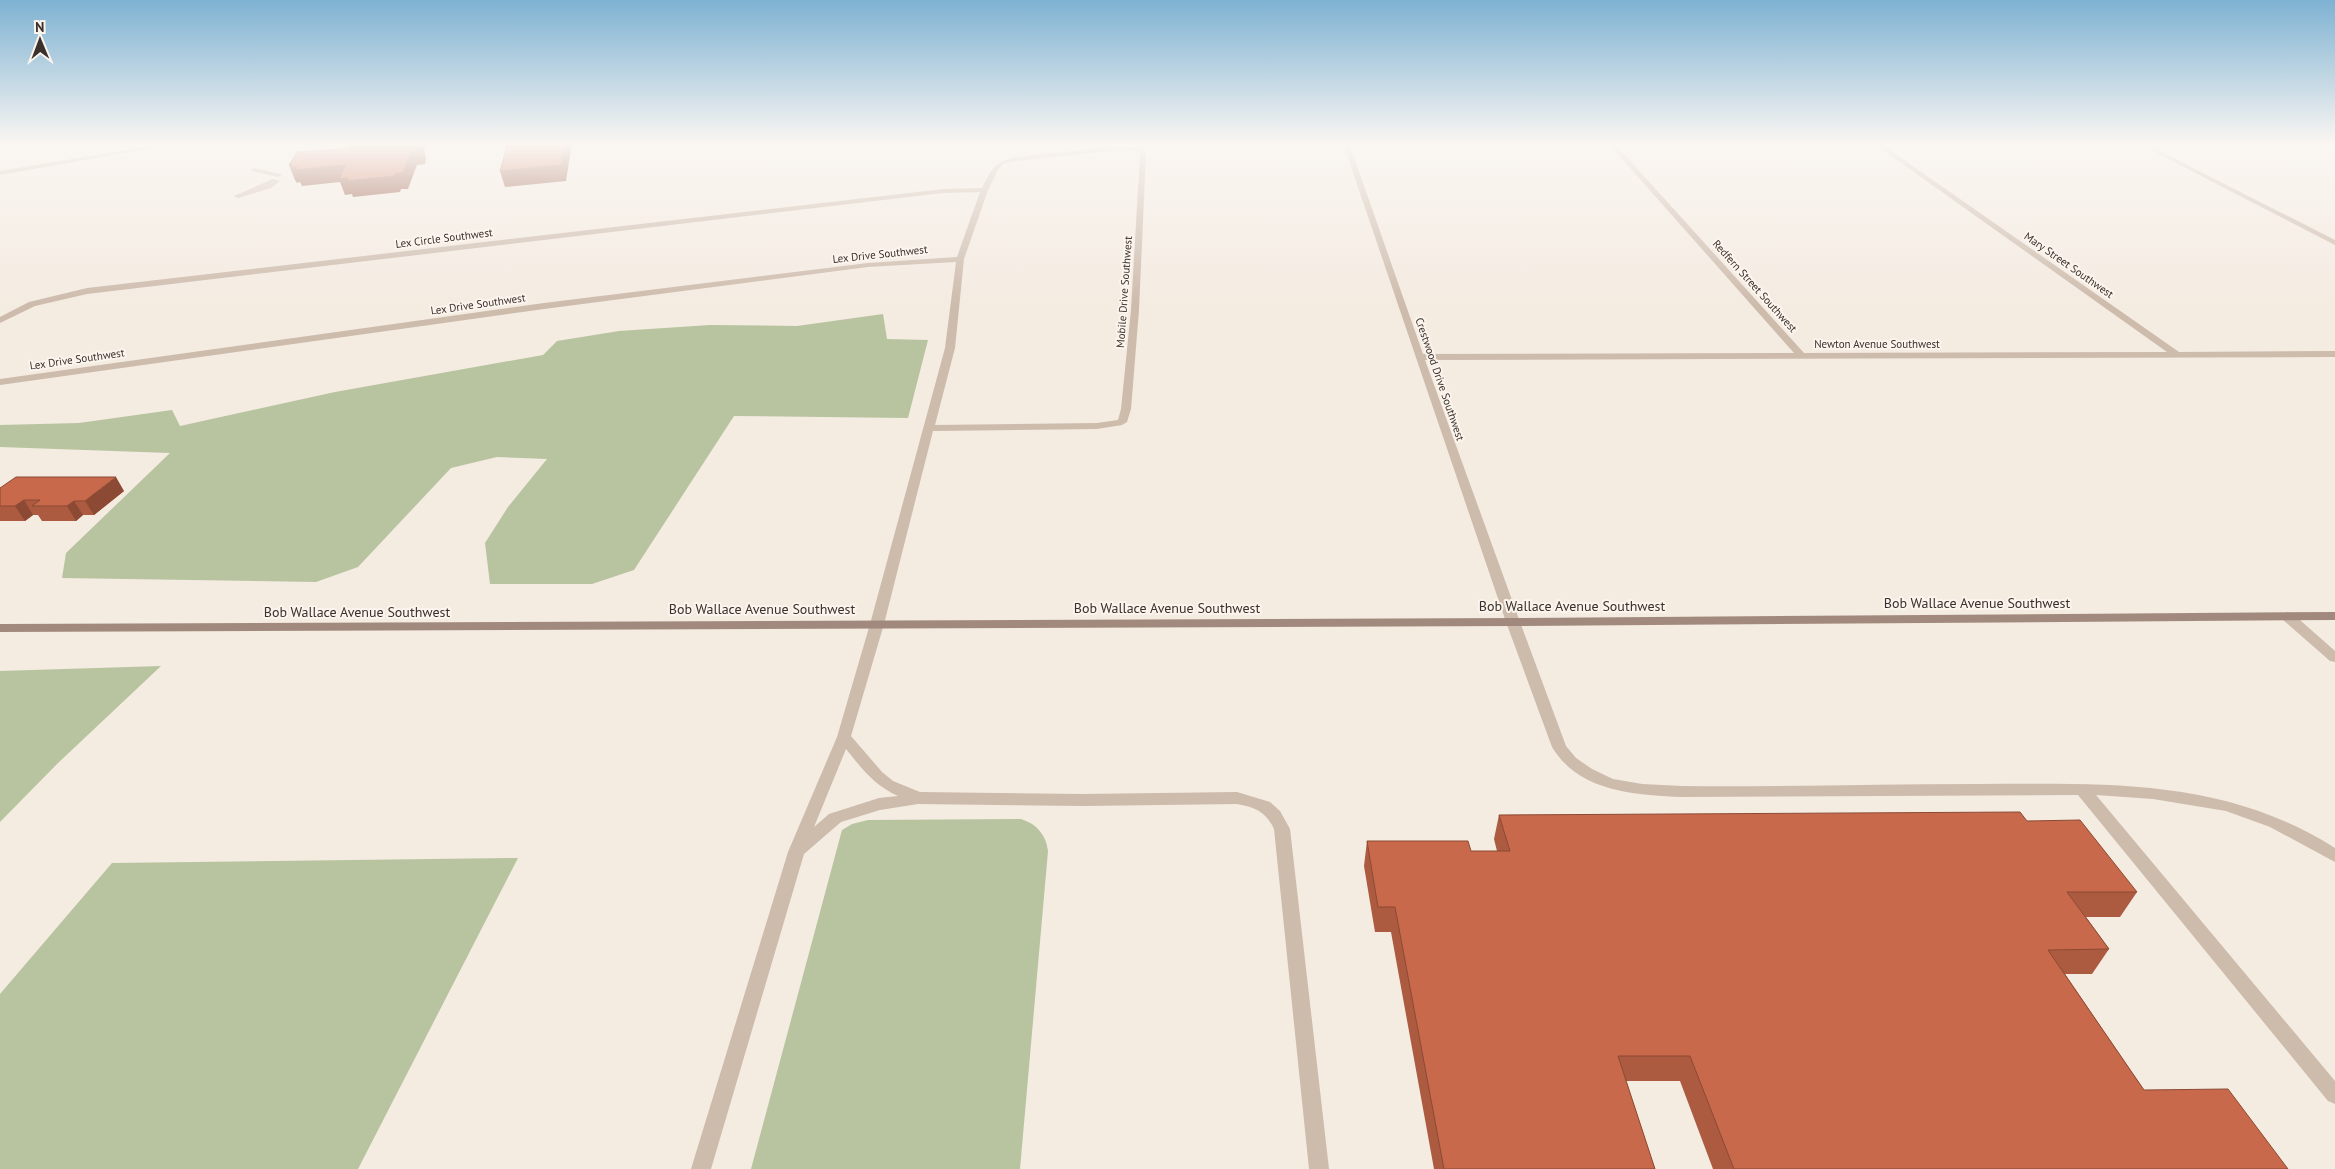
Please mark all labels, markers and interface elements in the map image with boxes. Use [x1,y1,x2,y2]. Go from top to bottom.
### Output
north arrow [15,15,65,65]
text: N [35,18,45,36]
street label: Lex Circle Southwest [395,225,494,251]
street label: Mary Street Southwest [2022,229,2117,301]
street label: Mobile Drive Southwest [1113,235,1135,348]
street label: Redfern Street Southwest [1710,237,1800,335]
street label: Lex Drive Southwest [832,242,929,266]
street label: Lex Drive Southwest [430,290,527,318]
street label: Crestwood Drive Southwest [1412,316,1468,443]
street label: Newton Avenue Southwest [1814,337,1940,351]
street label: Lex Drive Southwest [29,345,126,373]
street label: Bob Wallace Avenue Southwest [1884,594,2070,612]
street label: Bob Wallace Avenue Southwest [1479,597,1665,615]
street label: Bob Wallace Avenue Southwest [1074,599,1260,617]
street label: Bob Wallace Avenue Southwest [669,600,855,618]
street label: Bob Wallace Avenue Southwest [264,603,450,621]

